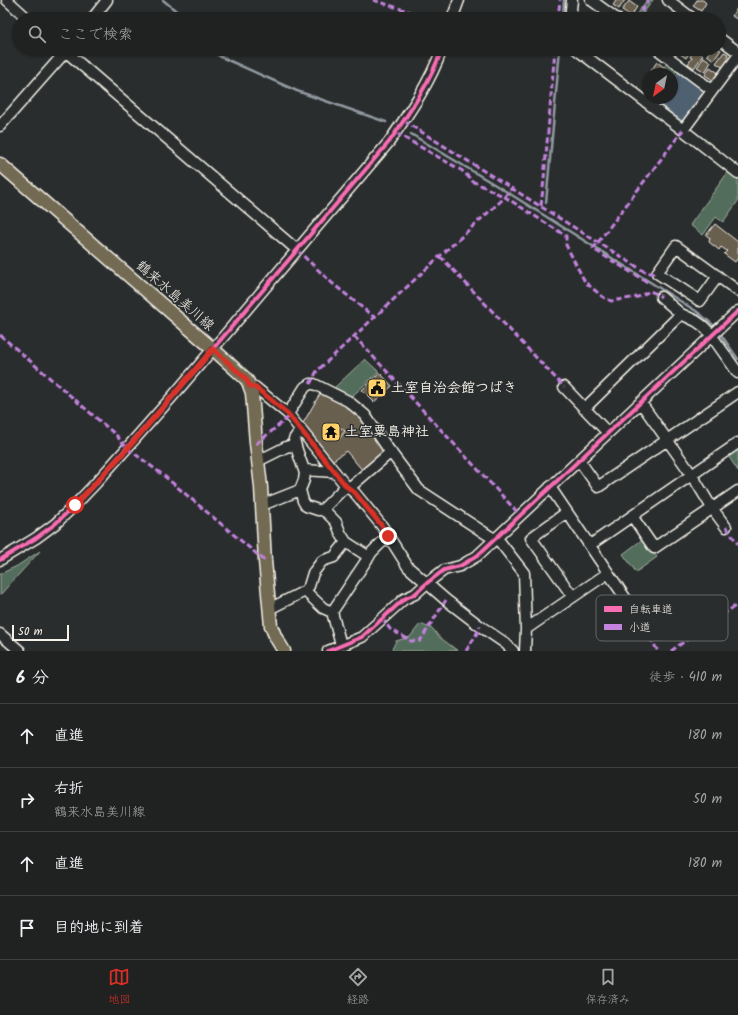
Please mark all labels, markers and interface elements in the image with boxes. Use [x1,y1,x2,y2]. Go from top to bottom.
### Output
search box [12,12,726,56]
icon: search [26,23,48,45]
text: ここで検索 [58,23,133,47]
north arrow [642,68,678,104]
street label: 鶴来水島美川線 [131,256,219,336]
public building icon: 土室自治会館つばき [366,377,388,399]
place label: 土室自治会館つばき [391,377,517,399]
temple icon: 土室粟島神社 [320,421,342,443]
place label: 土室粟島神社 [345,421,429,443]
route start [66,496,84,514]
route end [379,527,397,545]
legend [596,595,728,641]
text: 自転車道 [629,601,673,619]
text: 小道 [629,619,651,637]
scale bar [12,623,69,642]
text: 50 m [18,623,43,641]
text: 6 分 [16,665,49,692]
text: 徒歩 · 410 m [649,667,722,688]
text: 直進 [54,724,84,748]
icon: ahead [16,725,38,747]
text: 180 m [688,725,722,746]
text: 右折 [54,777,84,801]
icon: right [16,789,38,811]
text: 50 m [693,789,722,810]
text: 鶴来水島美川線 [54,802,145,823]
text: 直進 [54,852,84,876]
icon: ahead [16,853,38,875]
text: 180 m [688,853,722,874]
text: 目的地に到着 [54,916,144,940]
icon: arrive [16,917,38,939]
tab: 地図 [108,966,130,1009]
tab: 経路 [347,966,369,1009]
tab: 保存済み [586,966,630,1009]

